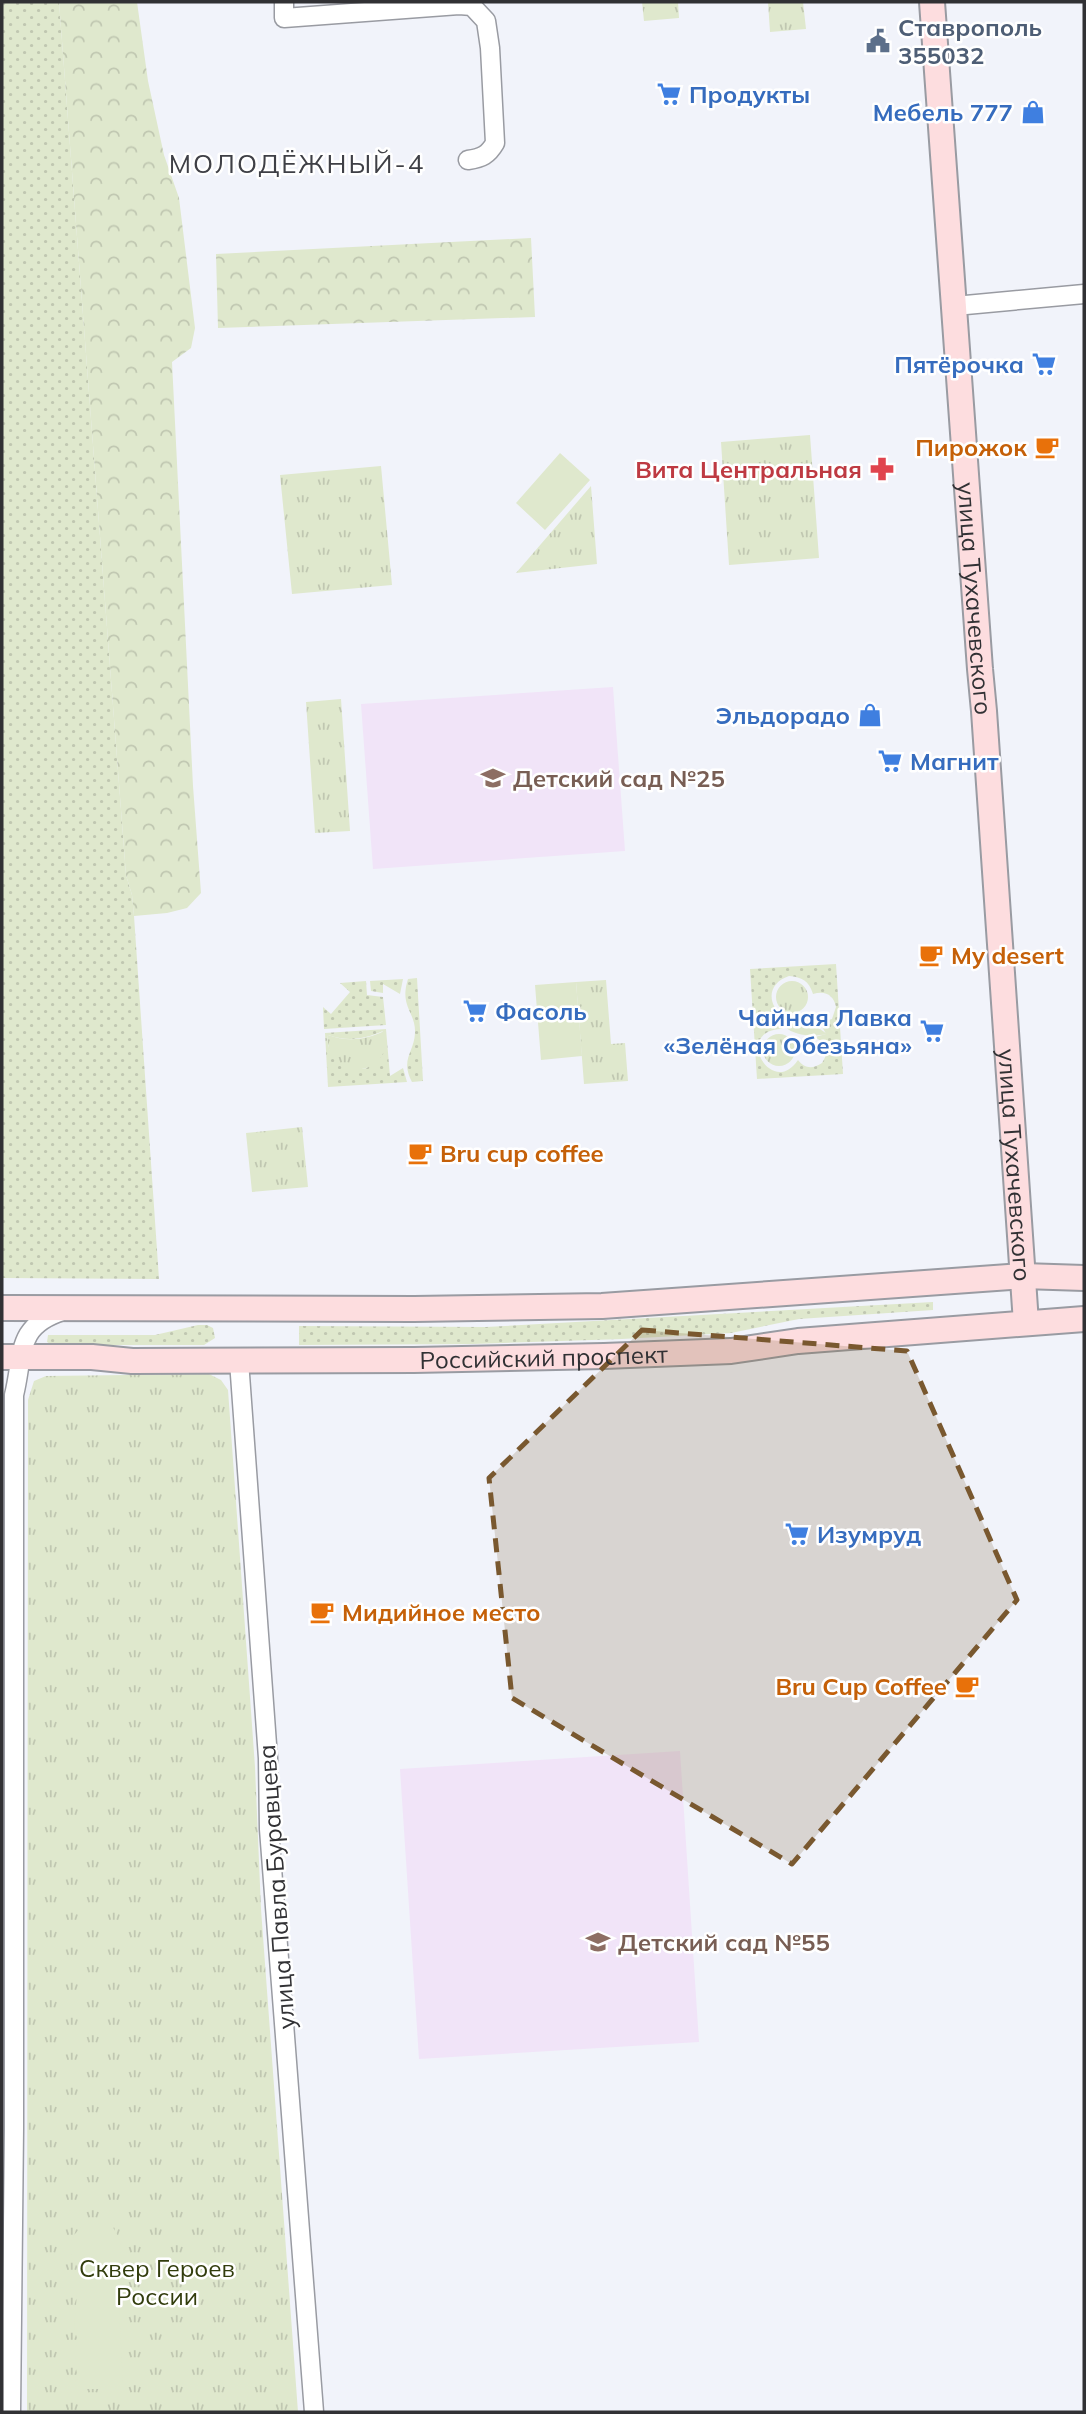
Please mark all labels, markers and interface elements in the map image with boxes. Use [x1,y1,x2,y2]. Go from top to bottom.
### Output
place label: Ставрополь 355032 [898,12,1042,70]
public building icon: Ставрополь 355032 [864,27,892,55]
place label: Продукты [689,79,810,109]
supermarket icon: Продукты [655,80,683,108]
place label: Мебель 777 [873,97,1013,127]
shop icon: Мебель 777 [1019,98,1047,126]
district label: МОЛОДЁЖНЫЙ-4 [169,147,425,180]
place label: Пятёрочка [894,349,1024,379]
supermarket icon: Пятёрочка [1030,350,1058,378]
place label: Пирожок [915,432,1027,462]
cafe icon: Пирожок [1033,433,1061,461]
place label: Вита Центральная [635,454,862,484]
pharmacy icon: Вита Центральная [868,455,896,483]
street label: улица Тухачевского [952,481,999,716]
place label: Эльдорадо [715,700,850,730]
shop icon: Эльдорадо [856,701,884,729]
place label: Магнит [910,746,999,776]
supermarket icon: Магнит [876,747,904,775]
place label: Детский сад №25 [513,763,725,793]
school or university icon: Детский сад №25 [479,764,507,792]
place label: My desert [951,940,1064,970]
cafe icon: My desert [917,941,945,969]
place label: Фасоль [495,996,587,1026]
supermarket icon: Фасоль [461,997,489,1025]
place label: Чайная Лавка «Зелёная Обезьяна» [664,1002,912,1060]
supermarket icon: Чайная Лавка «Зелёная Обезьяна» [918,1017,946,1045]
street label: улица Тухачевского [992,1048,1038,1282]
place label: Bru cup coffee [440,1138,604,1168]
cafe icon: Bru cup coffee [406,1139,434,1167]
street label: Российский проспект [419,1338,669,1375]
place label: Изумруд [817,1519,921,1549]
supermarket icon: Изумруд [783,1520,811,1548]
place label: Мидийное место [342,1597,541,1627]
cafe icon: Мидийное место [308,1598,336,1626]
place label: Bru Cup Coffee [775,1671,947,1701]
cafe icon: Bru Cup Coffee [953,1672,981,1700]
street label: улица Павла Буравцева [251,1744,301,2030]
place label: Детский сад №55 [618,1927,830,1957]
school or university icon: Детский сад №55 [584,1928,612,1956]
park label: Сквер Героев России [79,2253,235,2311]

